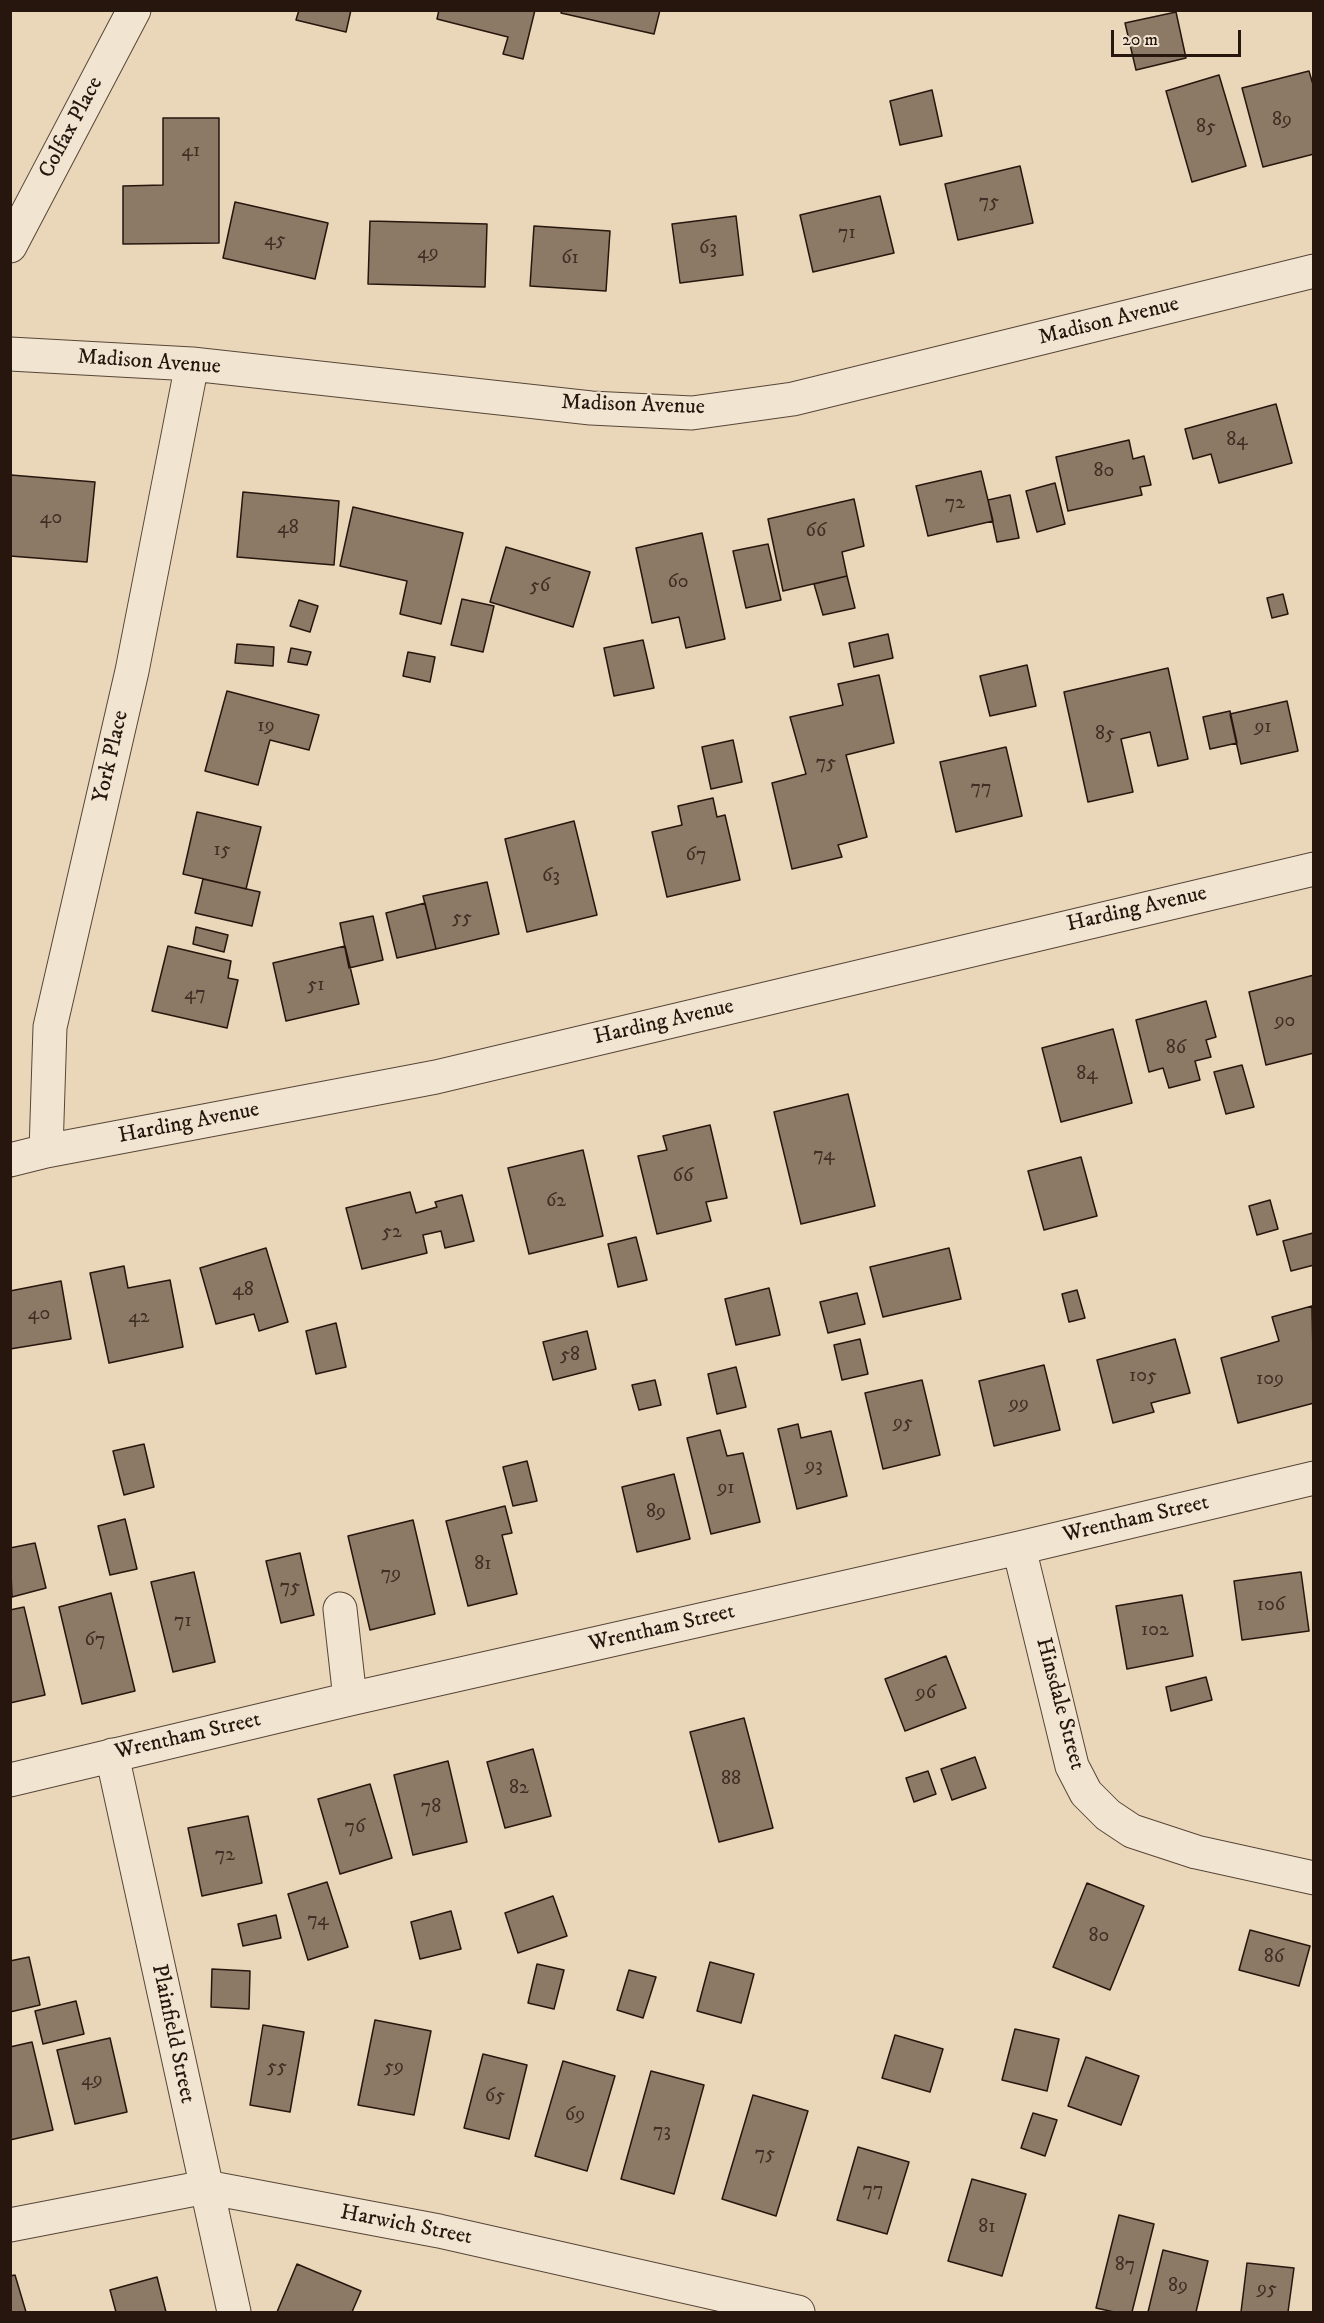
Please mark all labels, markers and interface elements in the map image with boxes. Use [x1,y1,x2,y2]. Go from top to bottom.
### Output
scale bar [1114,18,1244,56]
text: 20 m [1122,29,1158,51]
street label: Colfax Place [34,73,110,183]
house number: 89 [1272,109,1292,133]
house number: 85 [1196,116,1216,140]
house number: 41 [182,140,200,164]
house number: 75 [979,191,999,215]
house number: 71 [838,222,856,246]
house number: 45 [264,229,286,253]
house number: 63 [699,237,717,261]
house number: 49 [417,242,439,266]
house number: 61 [561,247,579,271]
street label: Madison Avenue [1036,292,1182,352]
street label: Madison Avenue [76,345,222,381]
street label: Madison Avenue [561,390,705,422]
house number: 84 [1226,429,1248,453]
house number: 80 [1094,460,1114,484]
house number: 72 [945,492,965,516]
house number: 40 [40,507,62,531]
house number: 48 [277,517,299,541]
house number: 66 [806,520,826,544]
house number: 60 [667,571,689,595]
house number: 56 [530,575,550,599]
street label: York Place [89,708,135,806]
house number: 19 [257,715,275,739]
house number: 91 [1254,716,1272,740]
house number: 85 [1095,723,1115,747]
house number: 75 [816,752,836,776]
house number: 77 [970,777,992,801]
house number: 15 [213,839,231,863]
house number: 67 [686,844,706,868]
house number: 63 [542,865,560,889]
street label: Harding Avenue [1064,881,1210,939]
house number: 55 [452,907,472,931]
house number: 51 [307,974,325,998]
house number: 47 [184,983,206,1007]
street label: Harding Avenue [591,994,737,1052]
house number: 90 [1275,1010,1295,1034]
house number: 86 [1166,1037,1186,1061]
house number: 84 [1076,1063,1098,1087]
street label: Harding Avenue [116,1097,262,1151]
house number: 74 [813,1144,835,1168]
house number: 66 [673,1165,693,1189]
house number: 62 [546,1190,566,1214]
house number: 52 [382,1221,402,1245]
house number: 48 [232,1279,254,1303]
house number: 40 [28,1303,50,1327]
house number: 42 [128,1306,150,1330]
house number: 58 [560,1344,580,1368]
house number: 105 [1129,1365,1157,1389]
house number: 109 [1256,1368,1284,1392]
house number: 99 [1009,1393,1029,1417]
house number: 95 [893,1412,913,1436]
house number: 93 [805,1455,823,1479]
house number: 91 [717,1477,735,1501]
street label: Wrentham Street [1061,1490,1211,1550]
house number: 89 [646,1501,666,1525]
house number: 81 [474,1553,492,1577]
house number: 79 [381,1563,401,1587]
house number: 75 [280,1576,300,1600]
house number: 106 [1257,1594,1285,1618]
street label: Wrentham Street [587,1599,737,1659]
house number: 71 [174,1610,192,1634]
house number: 102 [1141,1619,1169,1643]
house number: 67 [85,1629,105,1653]
street label: Hinsdale Street [1029,1635,1089,1773]
house number: 96 [916,1682,936,1706]
street label: Wrentham Street [113,1707,263,1767]
house number: 88 [721,1768,741,1792]
house number: 82 [509,1777,529,1801]
house number: 78 [421,1796,441,1820]
house number: 76 [345,1816,365,1840]
house number: 72 [215,1844,235,1868]
house number: 74 [307,1909,329,1933]
house number: 80 [1089,1925,1109,1949]
house number: 86 [1264,1946,1284,1970]
street label: Plainfield Street [144,1962,200,2106]
house number: 55 [267,2056,287,2080]
house number: 59 [384,2056,404,2080]
house number: 49 [81,2069,103,2093]
house number: 65 [485,2085,505,2109]
house number: 69 [565,2104,585,2128]
house number: 73 [653,2120,671,2144]
house number: 75 [755,2143,775,2167]
house number: 77 [862,2179,884,2203]
street label: Harwich Street [338,2200,474,2252]
house number: 81 [978,2216,996,2240]
house number: 87 [1115,2254,1135,2278]
house number: 89 [1168,2275,1188,2299]
house number: 95 [1257,2278,1277,2302]

